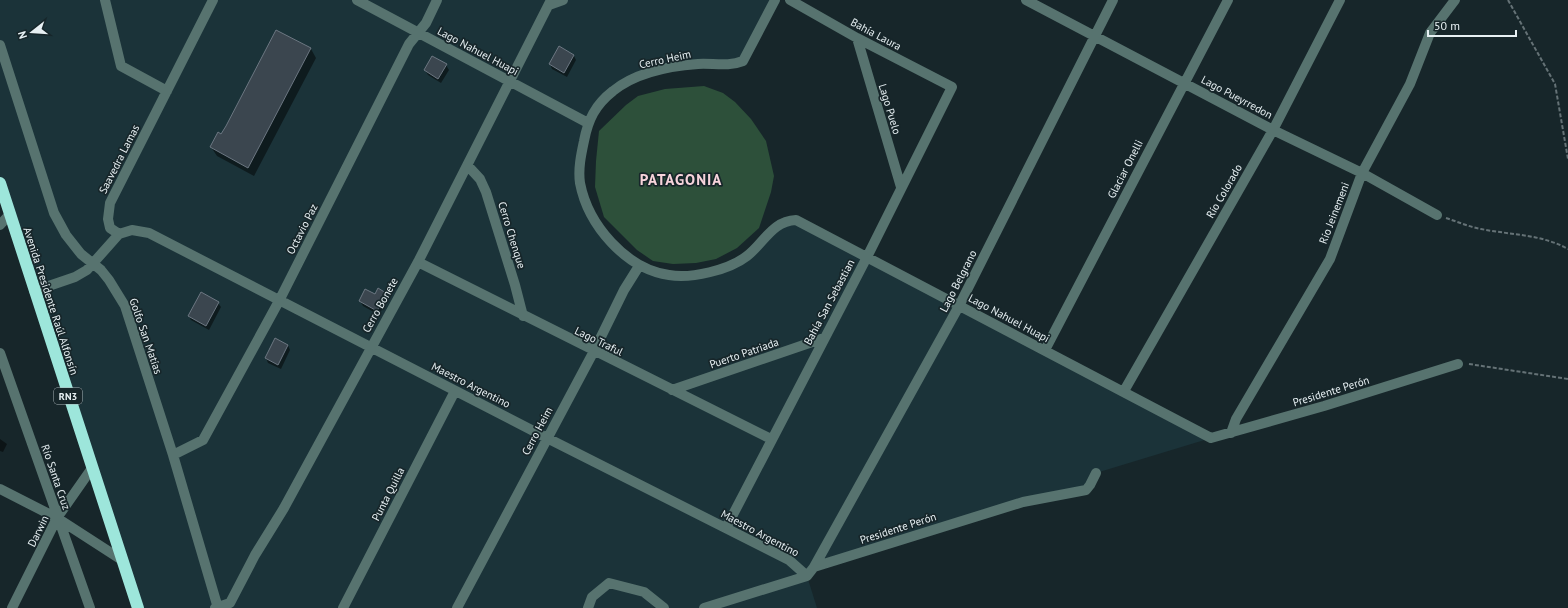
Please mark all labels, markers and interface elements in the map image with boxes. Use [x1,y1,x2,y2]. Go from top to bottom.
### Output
north arrow [12,12,52,52]
scale bar [1428,12,1516,38]
street label: Bahía Laura [848,15,904,53]
text: 50 m [1434,18,1460,33]
street label: Lago Nahuel Huapi [435,24,521,78]
text: N [15,29,30,40]
street label: Cerro Heim [638,47,692,71]
street label: Lago Pueyrredon [1199,72,1275,122]
street label: Lago Puelo [876,82,904,136]
street label: Saavedra Lamas [96,122,143,196]
street label: Glaciar Onelli [1104,137,1146,201]
street label: Río Colorado [1203,161,1245,221]
district label: PATAGONIA [640,170,722,189]
street label: Río Jeinemeni [1316,180,1352,246]
street label: Cerro Chenque [495,200,529,270]
street label: Octavio Paz [283,201,321,257]
street label: Avenida Presidente Raúl Alfonsín [20,225,82,377]
street label: Lago Belgrano [936,247,980,314]
street label: Bahía San Sebastian [800,257,858,347]
street label: Cerro Bonete [359,275,401,335]
street label: Lago Nahuel Huapi [966,291,1052,345]
street label: Golfo San Matías [126,296,166,376]
street label: Lago Traful [573,323,626,359]
street label: Puerto Patriada [708,335,780,371]
street label: Maestro Argentino [429,359,513,411]
street label: Presidente Perón [1291,373,1371,409]
road number: RN3 [54,388,82,404]
street label: Cerro Heim [518,404,556,458]
street label: Río Santa Cruz [38,442,74,512]
street label: Punta Quilla [369,465,407,523]
street label: Maestro Argentino [718,506,802,560]
street label: Presidente Perón [858,509,938,547]
street label: Darwin [24,513,52,549]

